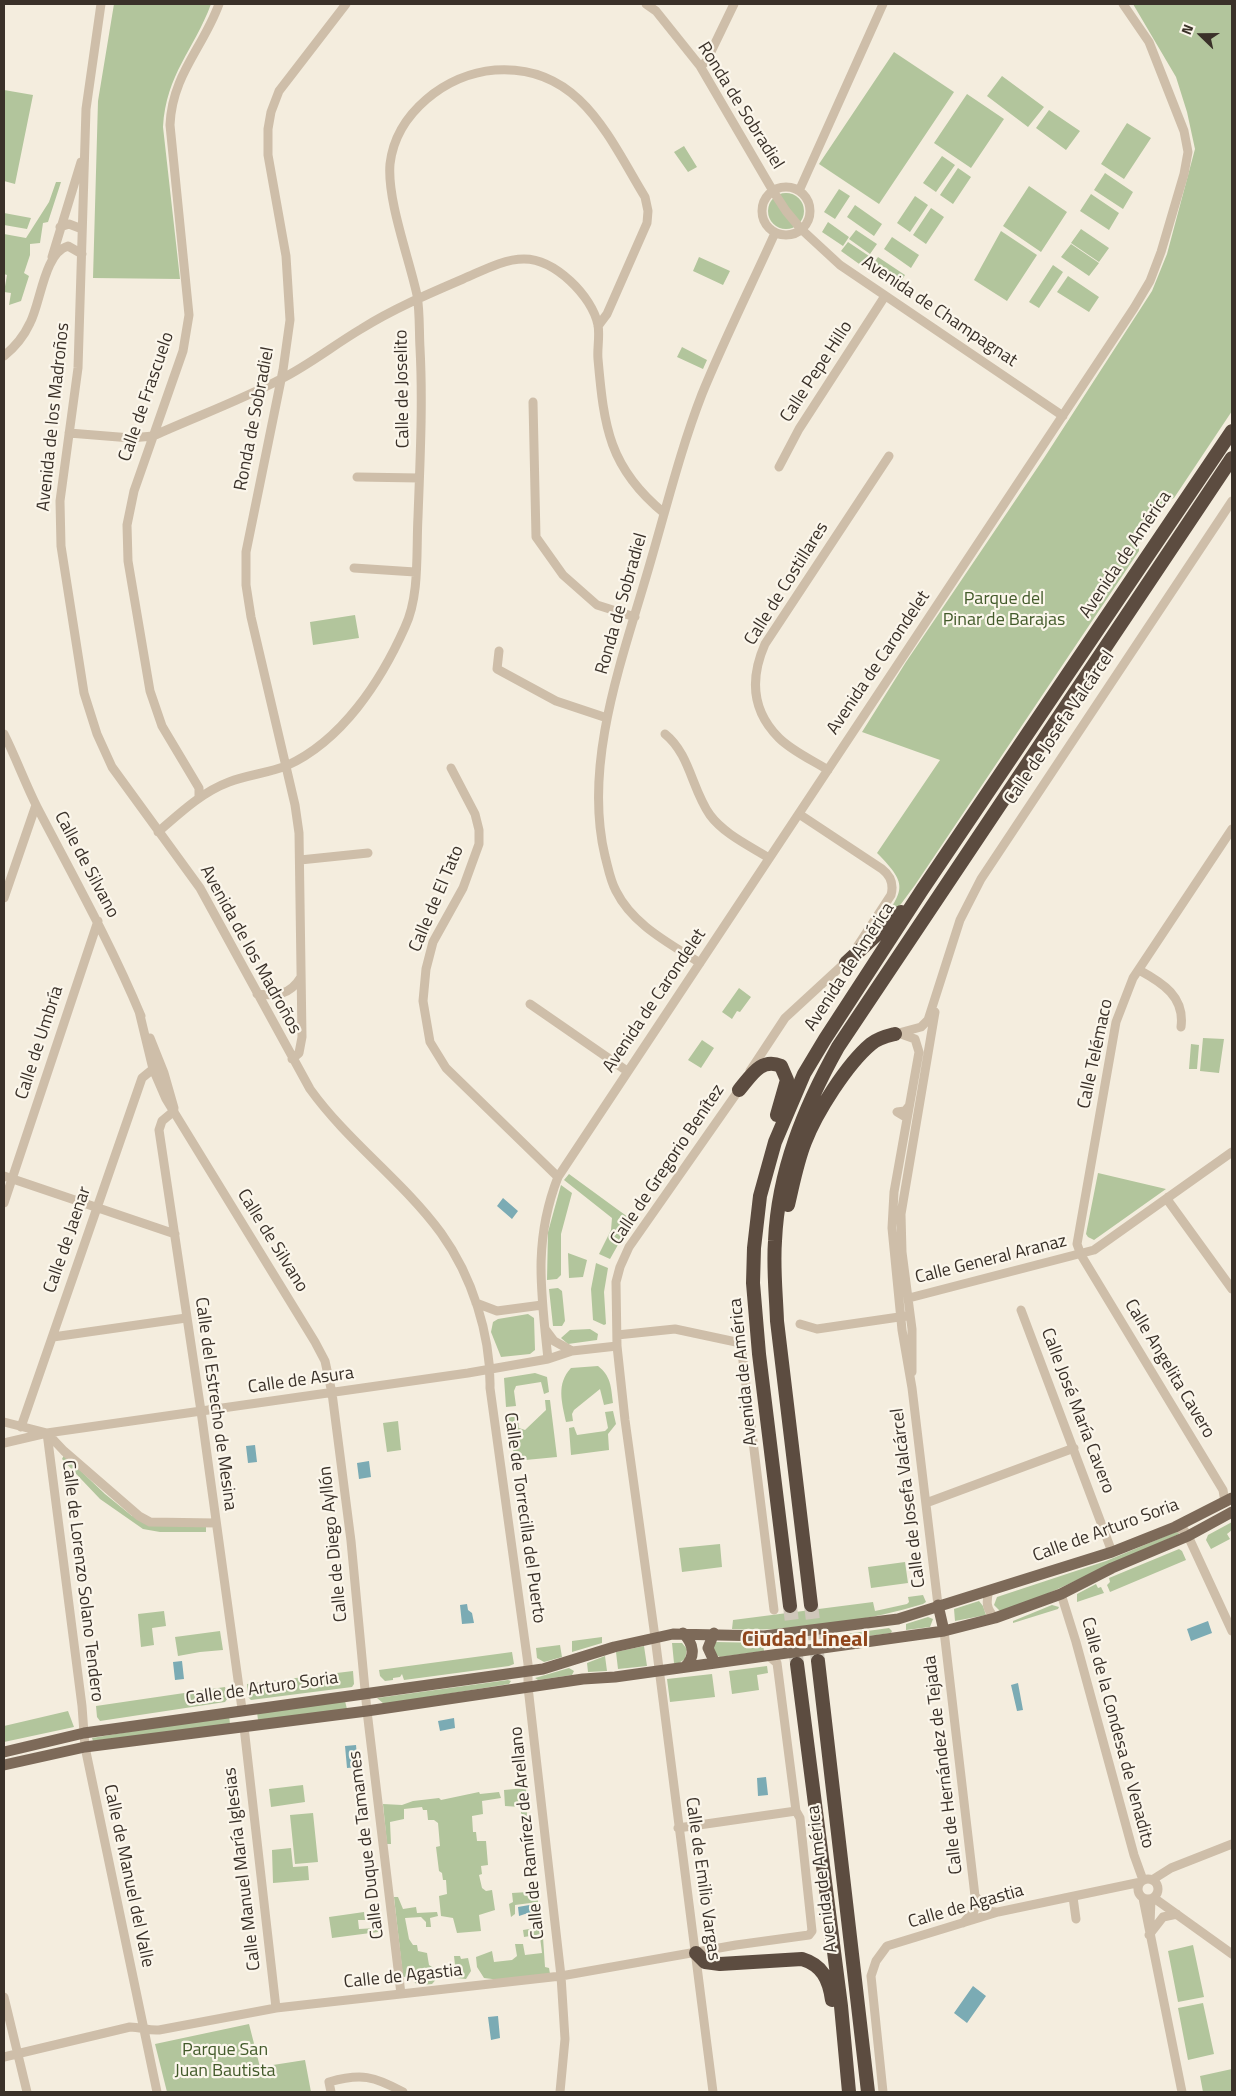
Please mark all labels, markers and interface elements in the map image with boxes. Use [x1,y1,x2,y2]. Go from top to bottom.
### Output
north arrow [1176,10,1226,60]
text: N [1175,21,1198,38]
street label: Ronda de Sobradiel [692,38,788,174]
street label: Avenida de Champagnat [857,252,1021,372]
street label: Calle Pepe Hillo [776,317,858,427]
street label: Avenida de los Madroños [33,322,75,512]
street label: Calle de Frascuelo [115,329,179,465]
street label: Calle de Joselito [391,329,415,449]
street label: Ronda de Sobradiel [230,345,280,493]
street label: Avenida de América [1076,487,1176,623]
street label: Calle de Costillares [740,518,834,650]
street label: Ronda de Sobradiel [592,531,652,677]
street label: Avenida de Carondelet [823,587,935,739]
park label: Parque del Pinar de Barajas [943,589,1065,632]
street label: Calle de Josefa Valcárcel [1000,647,1120,809]
street label: Calle de Silvano [49,808,123,922]
street label: Calle de El Tato [405,843,469,955]
street label: Avenida de los Madroños [195,862,305,1038]
street label: Avenida de América [800,899,900,1035]
street label: Avenida de Carondelet [599,925,711,1077]
street label: Calle de Umbría [11,984,69,1102]
street label: Calle Telémaco [1074,997,1118,1111]
street label: Calle de Gregorio Benítez [606,1081,730,1249]
street label: Calle de Jaenar [40,1184,96,1296]
street label: Calle de Silvano [232,1186,312,1296]
street label: Calle General Aranaz [913,1231,1069,1289]
street label: Calle del Estrecho de Mesina [189,1296,241,1512]
street label: Calle Angelita Cavero [1119,1296,1219,1442]
street label: Avenida de América [725,1297,763,1447]
street label: Calle José María Cavero [1035,1325,1119,1497]
street label: Calle de Asura [247,1363,355,1399]
street label: Calle de Josefa Valcárcel [887,1407,931,1589]
street label: Calle de Torrecilla del Puerto [499,1411,549,1625]
street label: Calle de Lorenzo Solano Tendero [56,1459,108,1703]
street label: Calle de Diego Ayllón [315,1465,353,1623]
street label: Calle de Arturo Soria [1030,1495,1182,1567]
street label: Calle de la Condesa de Venadito [1076,1615,1158,1851]
district label: Ciudad Lineal [742,1628,868,1654]
street label: Calle de Hernández de Tejada [920,1654,968,1876]
street label: Calle de Arturo Soria [184,1668,340,1710]
street label: Calle de Ramírez de Arellano [506,1725,550,1941]
street label: Calle Duque de Tamames [345,1750,389,1940]
street label: Calle Manuel María Iglesias [220,1766,266,1972]
street label: Calle de Manuel del Valle [98,1783,158,1969]
street label: Calle de Emilio Vargas [680,1796,724,1962]
street label: Avenida de América [803,1804,843,1954]
street label: Calle de Agastia [906,1880,1026,1934]
street label: Calle de Agastia [343,1960,463,1994]
park label: Parque San Juan Bautista [174,2040,276,2082]

